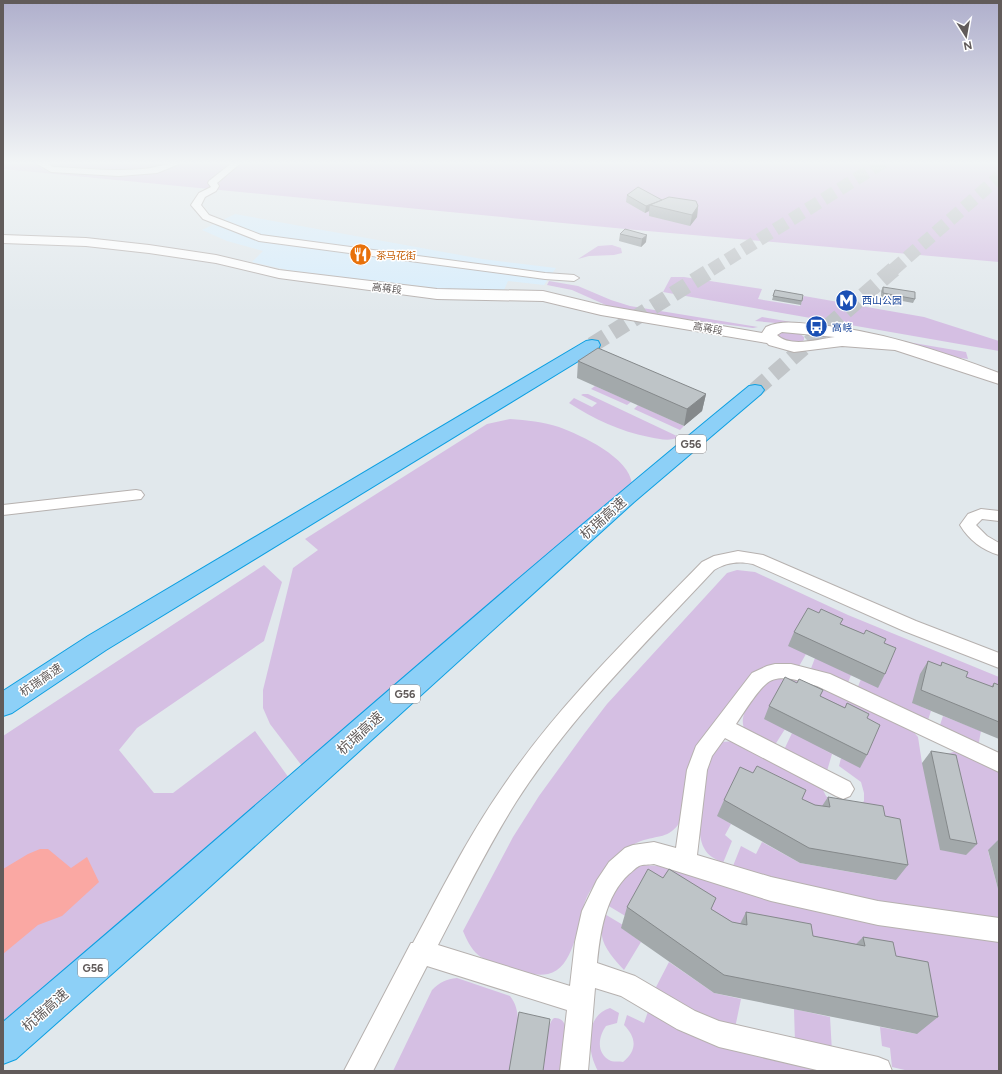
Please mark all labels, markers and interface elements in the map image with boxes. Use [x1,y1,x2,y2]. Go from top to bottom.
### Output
north arrow [946,16,986,56]
text: N [962,38,973,53]
restaurant icon: 茶马花街 [348,242,374,268]
place label: 茶马花街 [376,249,416,262]
street label: 高蒋段 [371,280,403,297]
metro station icon: 西山公园 [833,287,859,313]
place label: 西山公园 [862,294,902,307]
bus stop icon: 高峣 [803,314,829,340]
street label: 高蒋段 [692,319,724,337]
place label: 高峣 [832,321,852,334]
road number: G56 [676,435,706,453]
street label: 杭瑞高速 [577,494,630,543]
street label: 杭瑞高速 [17,661,65,699]
road number: G56 [390,685,420,703]
street label: 杭瑞高速 [334,708,387,758]
road number: G56 [78,959,108,977]
street label: 杭瑞高速 [19,986,72,1035]

